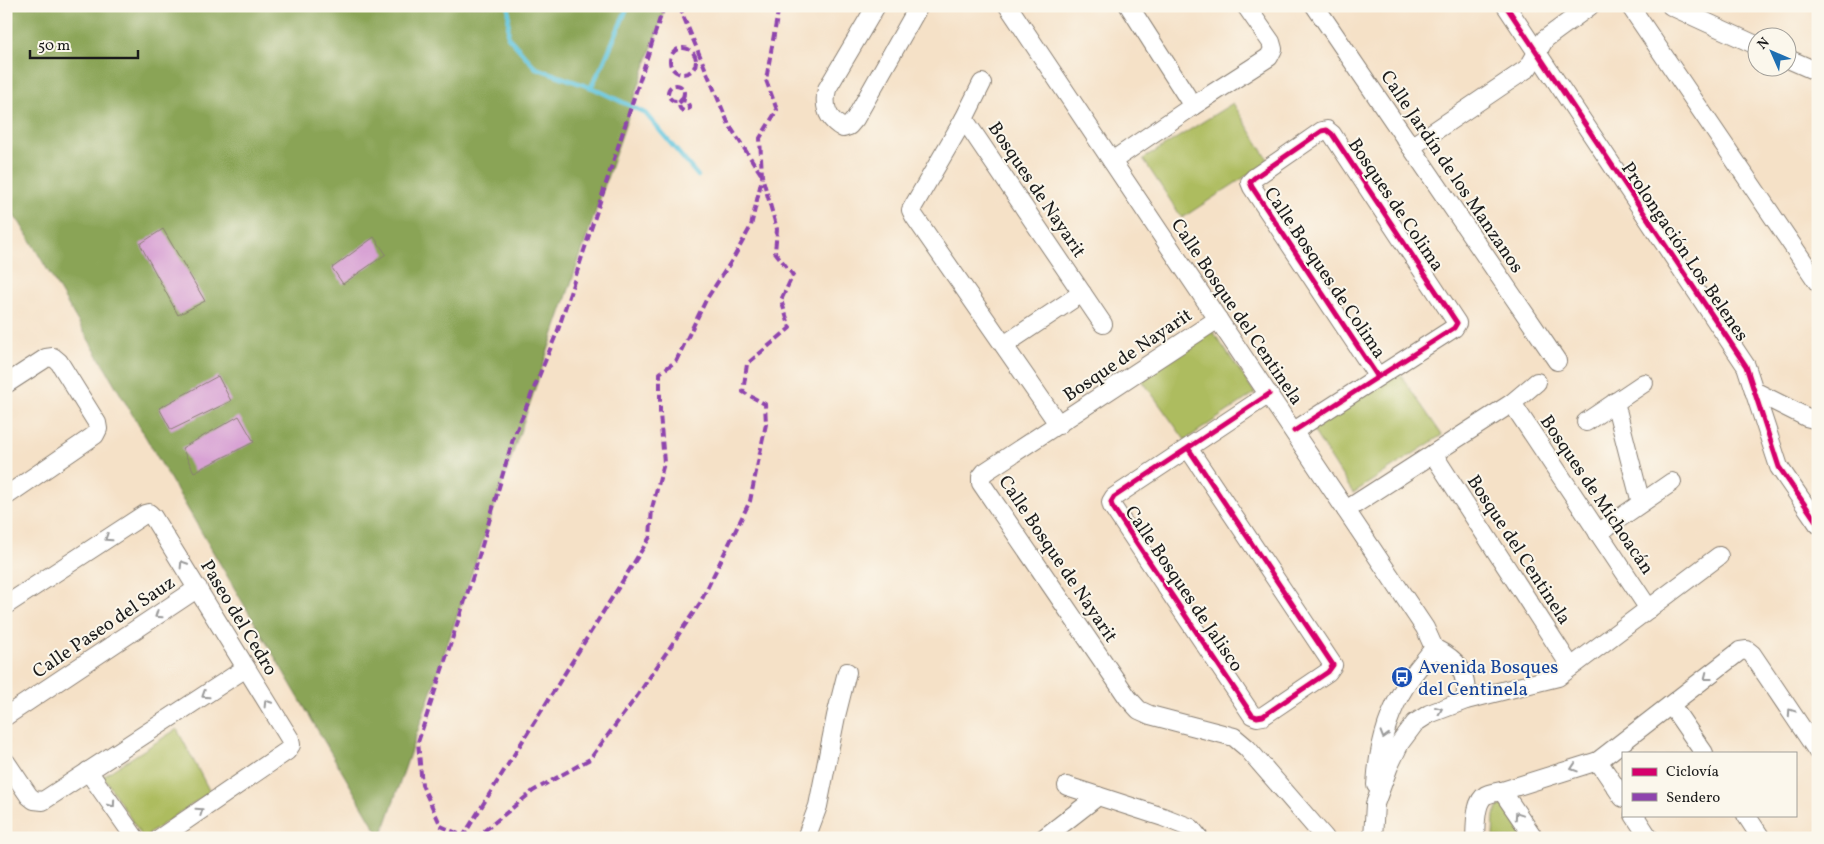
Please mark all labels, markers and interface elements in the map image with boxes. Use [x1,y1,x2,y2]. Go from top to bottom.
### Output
scale bar [30,28,138,60]
north arrow [1746,28,1796,78]
text: N [1754,34,1774,54]
text: 50 m [38,36,70,57]
street label: Calle Jardín de los Manzanos [1374,66,1529,279]
street label: Bosques de Nayarit [981,117,1092,263]
street label: Bosques de Colima [1341,133,1450,277]
street label: Prolongación Los Belenes [1614,157,1754,347]
street label: Calle Bosques de Colima [1257,182,1392,364]
street label: Calle Bosque del Centinela [1164,214,1309,411]
street label: Bosque de Nayarit [1058,303,1198,409]
street label: Bosques de Michoacán [1533,410,1659,580]
street label: Calle Bosque de Nayarit [992,470,1123,648]
street label: Bosque del Centinela [1460,470,1577,630]
street label: Calle Bosques de Jalisco [1118,501,1249,677]
one-way arrow [104,532,114,541]
street label: Paseo del Cedro [193,555,283,681]
one-way arrow [180,560,189,570]
street label: Calle Paseo del Sauz [28,570,181,685]
one-way arrow [154,609,163,618]
place label: Avenida Bosques del Centinela [1418,655,1558,703]
bus stop icon: Avenida Bosques del Centinela [1390,665,1414,689]
one-way arrow [1703,671,1713,680]
one-way arrow [201,689,211,698]
one-way arrow [264,699,274,708]
one-way arrow [1434,706,1443,716]
one-way arrow [1788,708,1797,718]
one-way arrow [1380,731,1390,739]
legend [1622,752,1796,816]
text: Ciclovía [1666,762,1719,783]
one-way arrow [1571,763,1579,773]
text: Sendero [1666,788,1720,809]
one-way arrow [106,799,115,808]
one-way arrow [195,807,204,817]
one-way arrow [1515,811,1524,820]

